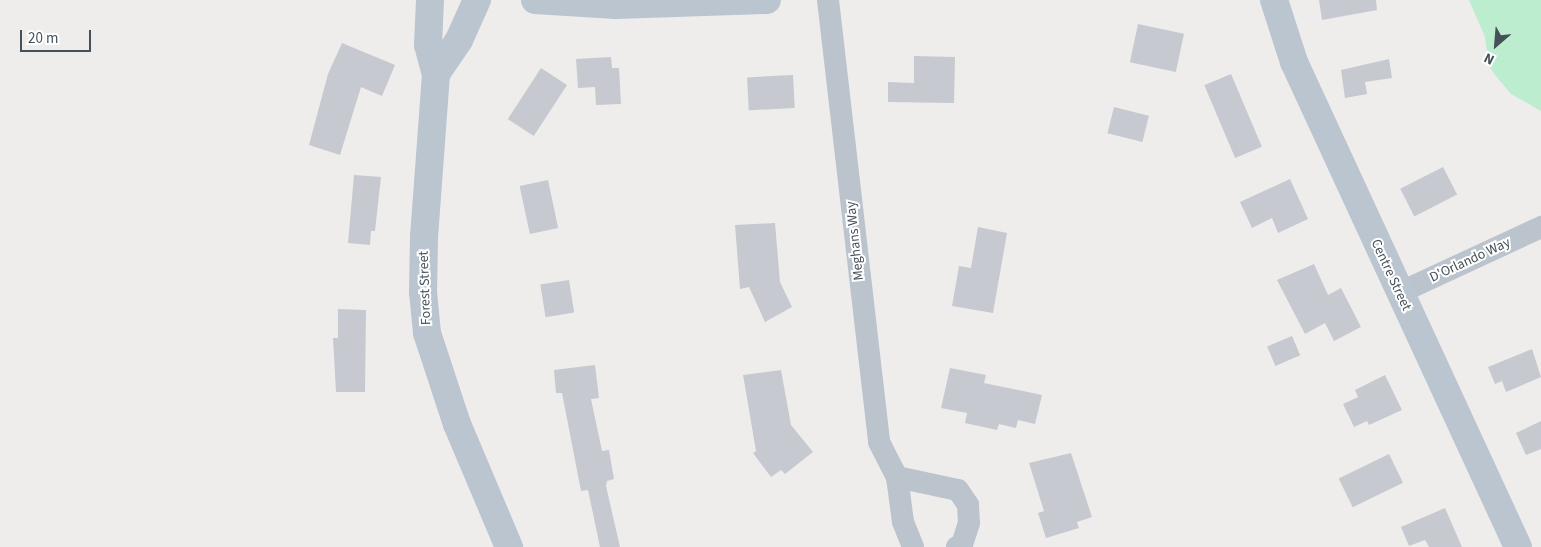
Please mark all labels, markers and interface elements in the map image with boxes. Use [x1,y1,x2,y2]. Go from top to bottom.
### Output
scale bar [22,20,94,52]
north arrow [1471,20,1521,70]
text: 20 m [28,28,58,49]
text: N [1481,47,1498,69]
street label: Meghans Way [842,201,868,281]
street label: D'Orlando Way [1427,234,1513,286]
street label: Centre Street [1367,237,1415,313]
street label: Forest Street [415,251,435,325]

